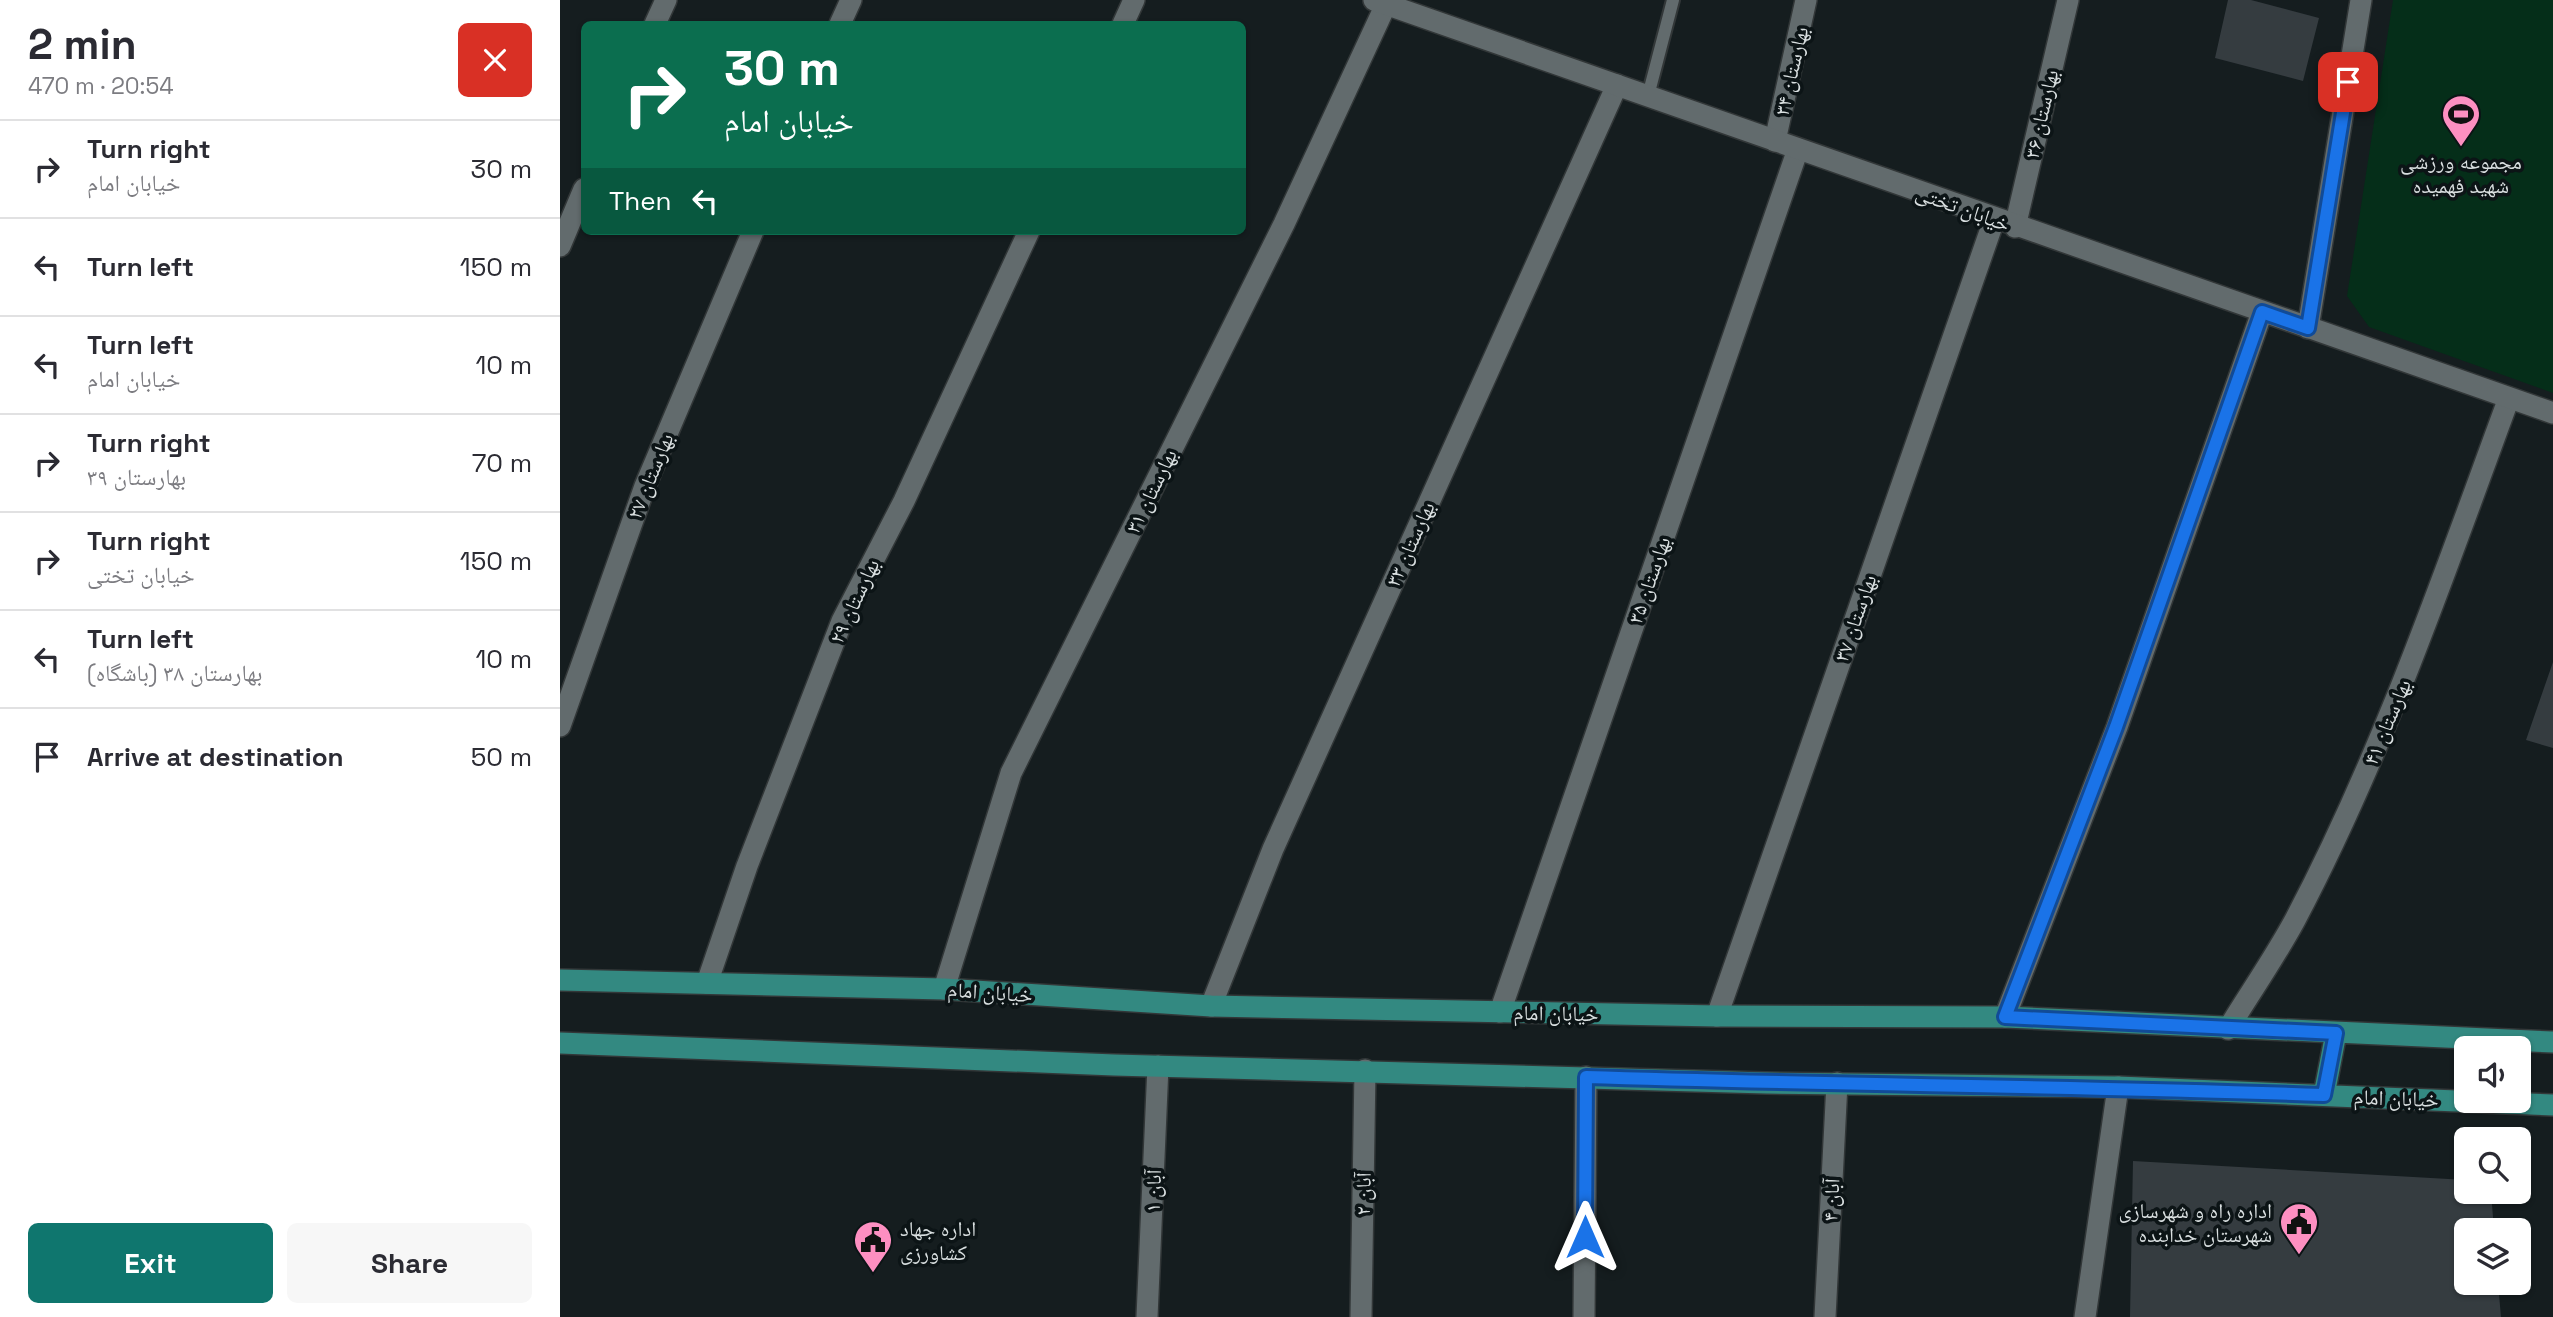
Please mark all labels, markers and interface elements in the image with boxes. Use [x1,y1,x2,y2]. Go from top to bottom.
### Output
text: 2 min [28,18,137,71]
button: close [458,23,532,97]
street label: بهارستان ۳۴ [1768,24,1814,118]
text: 30 m [724,37,840,99]
icon: right [609,49,700,140]
pin [2318,52,2378,112]
icon: arrive [2329,63,2367,101]
street label: بهارستان ۳۶ [2018,67,2064,161]
text: 470 m · 20:54 [28,71,174,101]
sports icon: مجموعه ورزشی شهید فهمیده [2440,93,2482,148]
text: خیابان امام [724,101,854,141]
text: Turn right [87,132,211,166]
place label: مجموعه ورزشی شهید فهمیده [2400,148,2522,199]
icon: right [28,150,66,188]
text: 30 m [471,152,532,186]
text: خیابان امام [87,168,180,198]
street label: خیابان تختی [1912,179,2014,237]
icon: left [686,182,724,220]
text: Then [609,184,672,218]
icon: left [28,248,66,286]
text: Turn left [87,250,194,284]
text: 150 m [460,250,532,284]
text: Turn left [87,328,194,362]
icon: left [28,346,66,384]
text: 10 m [475,348,532,382]
text: خیابان امام [87,364,180,394]
text: Turn right [87,426,211,460]
street label: بهارستان ۲۷ [621,429,679,523]
icon: right [28,444,66,482]
street label: بهارستان ۳۱ [1119,444,1183,538]
text: 70 m [472,446,532,480]
text: بهارستان ۳۹ [87,462,186,492]
street label: بهارستان ۳۳ [1379,497,1441,591]
text: Turn right [87,524,211,558]
street label: بهارستان ۳۵ [1622,533,1676,627]
icon: right [28,542,66,580]
text: 150 m [460,544,532,578]
street label: بهارستان ۲۹ [823,554,885,648]
text: خیابان تختی [87,560,195,590]
street label: بهارستان ۳۷ [1828,571,1882,665]
text: Turn left [87,622,194,656]
icon: left [28,640,66,678]
text: 10 m [475,642,532,676]
text: بهارستان ۳۸ (باشگاه) [87,658,262,688]
street label: بهارستان ۴۱ [2357,675,2417,769]
icon: arrive [28,738,66,776]
text: Arrive at destination [87,740,344,774]
text: 50 m [471,740,532,774]
street label: خیابان امام [946,976,1033,1009]
street label: خیابان امام [1513,999,1599,1028]
map controls [2454,1036,2531,1295]
button: sound [2454,1036,2531,1113]
street label: خیابان امام [2353,1083,2439,1114]
button: search [2454,1127,2531,1204]
street label: آبان ۱ [1139,1168,1167,1213]
street label: آبان ۲ [1349,1171,1377,1216]
street label: آبان ۴ [1816,1177,1846,1222]
place label: اداره راه و شهرسازی شهرستان خدابنده [2118,1197,2272,1248]
position arrow [1548,1200,1622,1274]
public building icon: اداره راه و شهرسازی شهرستان خدابنده [2278,1201,2320,1256]
place label: اداره جهاد کشاورزی [900,1215,976,1266]
button: layers [2454,1218,2531,1295]
public building icon: اداره جهاد کشاورزی [852,1219,894,1274]
button: Exit [28,1223,273,1303]
button: Share [287,1223,532,1303]

